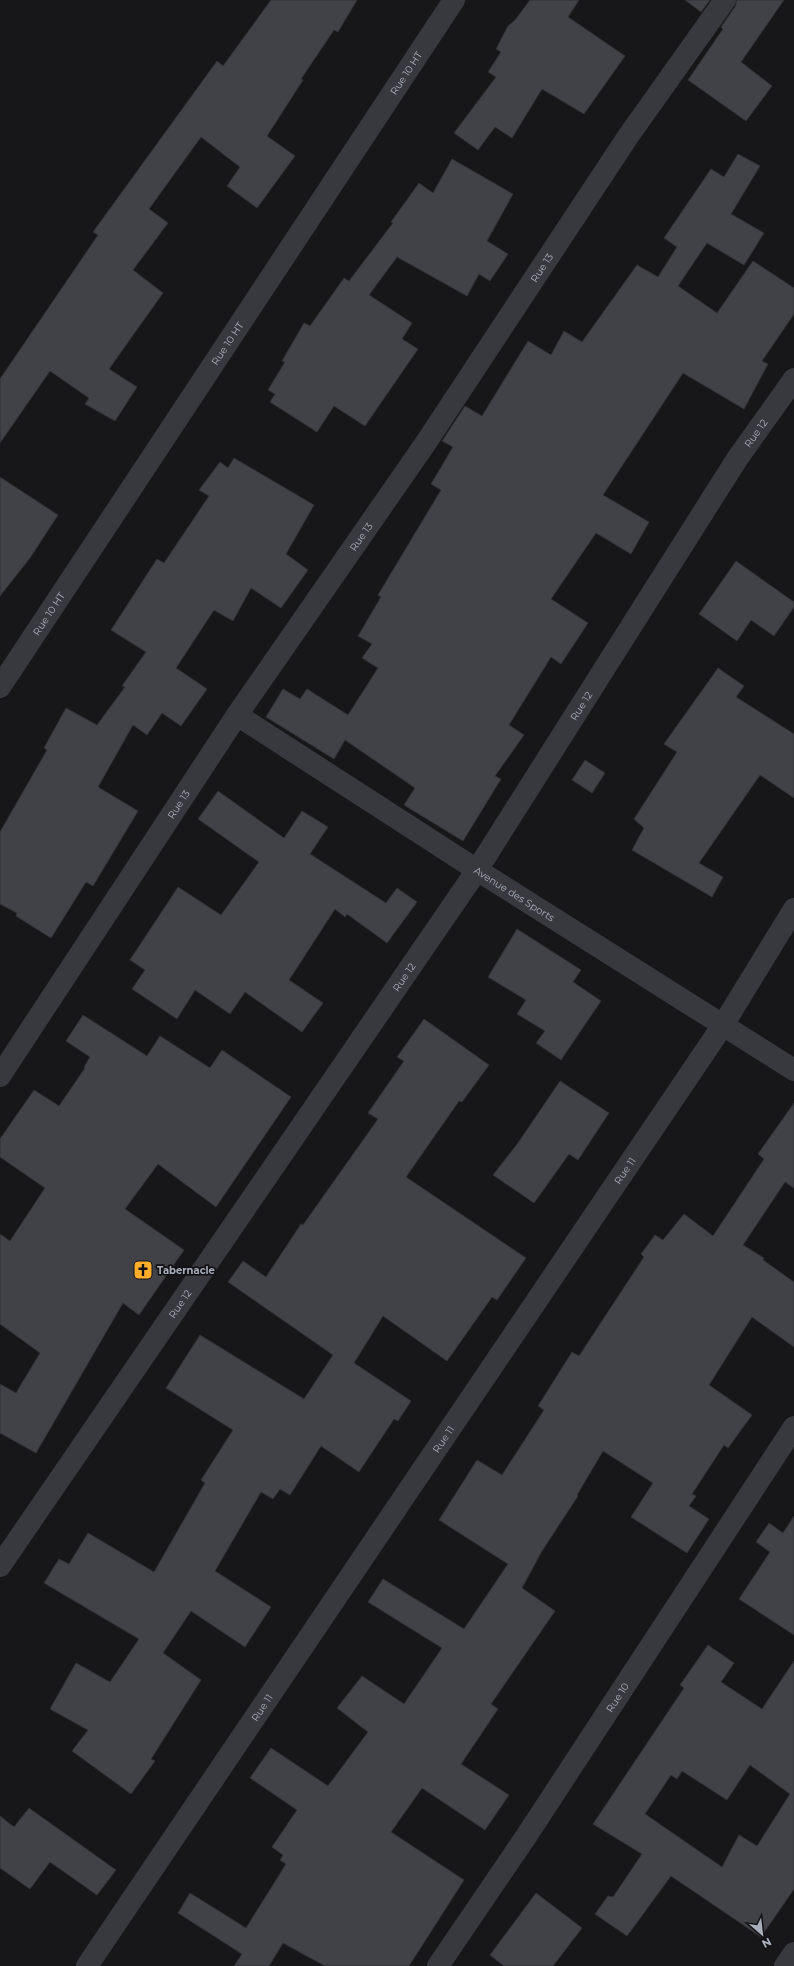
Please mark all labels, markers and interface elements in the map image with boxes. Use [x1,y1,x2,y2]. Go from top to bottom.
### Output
street label: Rue 10 HT [387,49,425,97]
street label: Rue 13 [528,251,556,285]
street label: Rue 10 HT [209,319,247,368]
street label: Rue 12 [741,416,771,450]
street label: Rue 13 [347,520,376,554]
street label: Rue 10 HT [30,589,68,638]
street label: Rue 12 [567,689,595,723]
street label: Rue 13 [165,787,193,821]
street label: Avenue des Sports [471,864,557,924]
street label: Rue 12 [390,960,419,994]
street label: Rue 11 [611,1155,639,1187]
church icon: Tabernacle [132,1259,154,1281]
place label: Tabernacle [157,1264,215,1277]
street label: Rue 12 [166,1287,195,1321]
street label: Rue 11 [430,1423,457,1455]
street label: Rue 10 [603,1680,632,1715]
street label: Rue 11 [248,1692,276,1724]
north arrow [742,1914,782,1954]
text: N [759,1935,774,1951]

